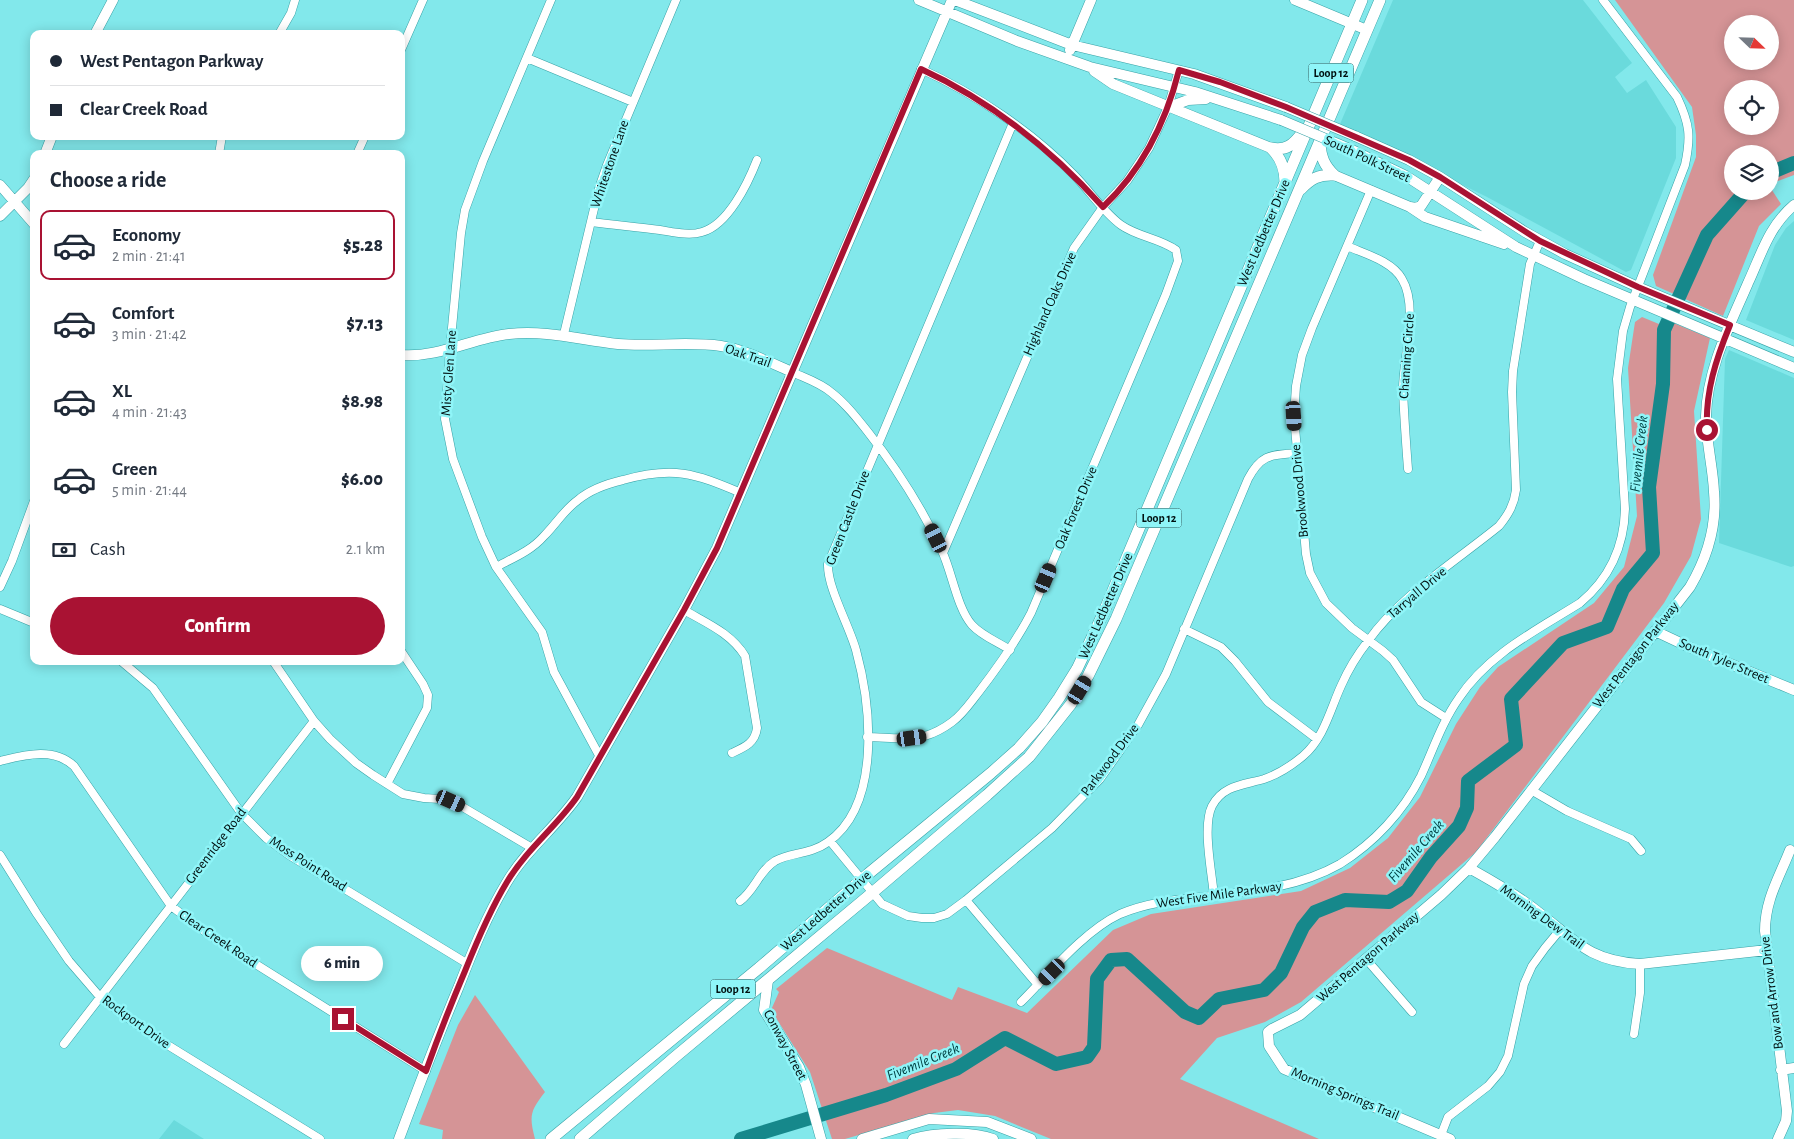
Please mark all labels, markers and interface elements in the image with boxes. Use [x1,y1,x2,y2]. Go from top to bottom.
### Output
north arrow [1724,15,1779,70]
map controls [1724,15,1779,200]
text: West Pentagon Parkway [80,52,263,71]
road number: Loop 12 [1308,64,1354,82]
button: locate [1724,80,1779,135]
text: Clear Creek Road [80,100,208,119]
street label: Whitestone Lane [588,118,632,210]
street label: South Polk Street [1322,133,1413,185]
button: layers [1724,145,1779,200]
text: Choose a ride [50,169,166,191]
street label: West Ledbetter Drive [1235,178,1293,288]
icon: car [52,223,97,268]
text: Economy [112,226,181,245]
text: $5.28 [343,236,383,255]
text: 2 min · 21:41 [112,248,185,264]
street label: Highland Oaks Drive [1021,250,1079,358]
icon: car [52,301,97,346]
text: Comfort [112,304,174,323]
street label: Channing Circle [1397,313,1417,399]
text: $7.13 [346,314,383,333]
text: 3 min · 21:42 [112,326,187,342]
street label: Misty Glen Lane [439,330,459,416]
street label: Oak Trail [723,342,773,370]
icon: car [52,379,97,424]
text: XL [112,382,132,401]
text: $8.98 [342,392,383,411]
car [1285,401,1302,431]
text: 4 min · 21:43 [112,404,187,420]
water label: Fivemile Creek [1628,415,1650,493]
route start [1696,419,1718,441]
street label: Brookwood Drive [1289,444,1311,538]
icon: car [52,457,97,502]
text: Green [112,460,158,479]
street label: Oak Forest Drive [1052,465,1100,551]
street label: Green Castle Drive [824,469,872,567]
text: $6.00 [341,470,383,489]
text: 5 min · 21:44 [112,482,187,498]
road number: Loop 12 [1136,508,1182,528]
car [922,521,949,555]
icon: cash [50,536,78,564]
text: Cash [90,540,126,559]
text: 2.1 km [346,541,385,557]
street label: West Ledbetter Drive [1076,551,1136,661]
car [1033,561,1058,595]
street label: Tarryall Drive [1385,564,1449,622]
button: Confirm [50,597,385,655]
street label: West Pentagon Parkway [1590,599,1682,711]
street label: South Tyler Street [1677,636,1771,686]
car [1065,673,1094,707]
street label: Parkwood Drive [1079,722,1141,798]
car [896,728,927,748]
car [434,788,467,814]
street label: Greenridge Road [183,805,249,887]
water label: Fivemile Creek [1385,817,1447,885]
street label: Moss Point Road [267,834,349,894]
street label: West Ledbetter Drive [778,868,874,954]
street label: West Five Mile Parkway [1155,879,1283,911]
street label: Morning Dew Trail [1497,882,1587,952]
street label: Clear Creek Road [176,908,260,970]
street label: West Pentagon Parkway [1314,909,1422,1005]
street label: Bow and Arrow Drive [1758,936,1786,1050]
callout: 6 min [302,946,384,982]
text: 6 min [324,955,360,971]
car [1036,956,1067,988]
road number: Loop 12 [710,980,756,999]
street label: Rockport Drive [99,993,173,1051]
route end [332,1008,354,1030]
street label: Conway Street [761,1008,810,1083]
water label: Fivemile Creek [885,1041,962,1083]
street label: Morning Springs Trail [1289,1065,1401,1123]

